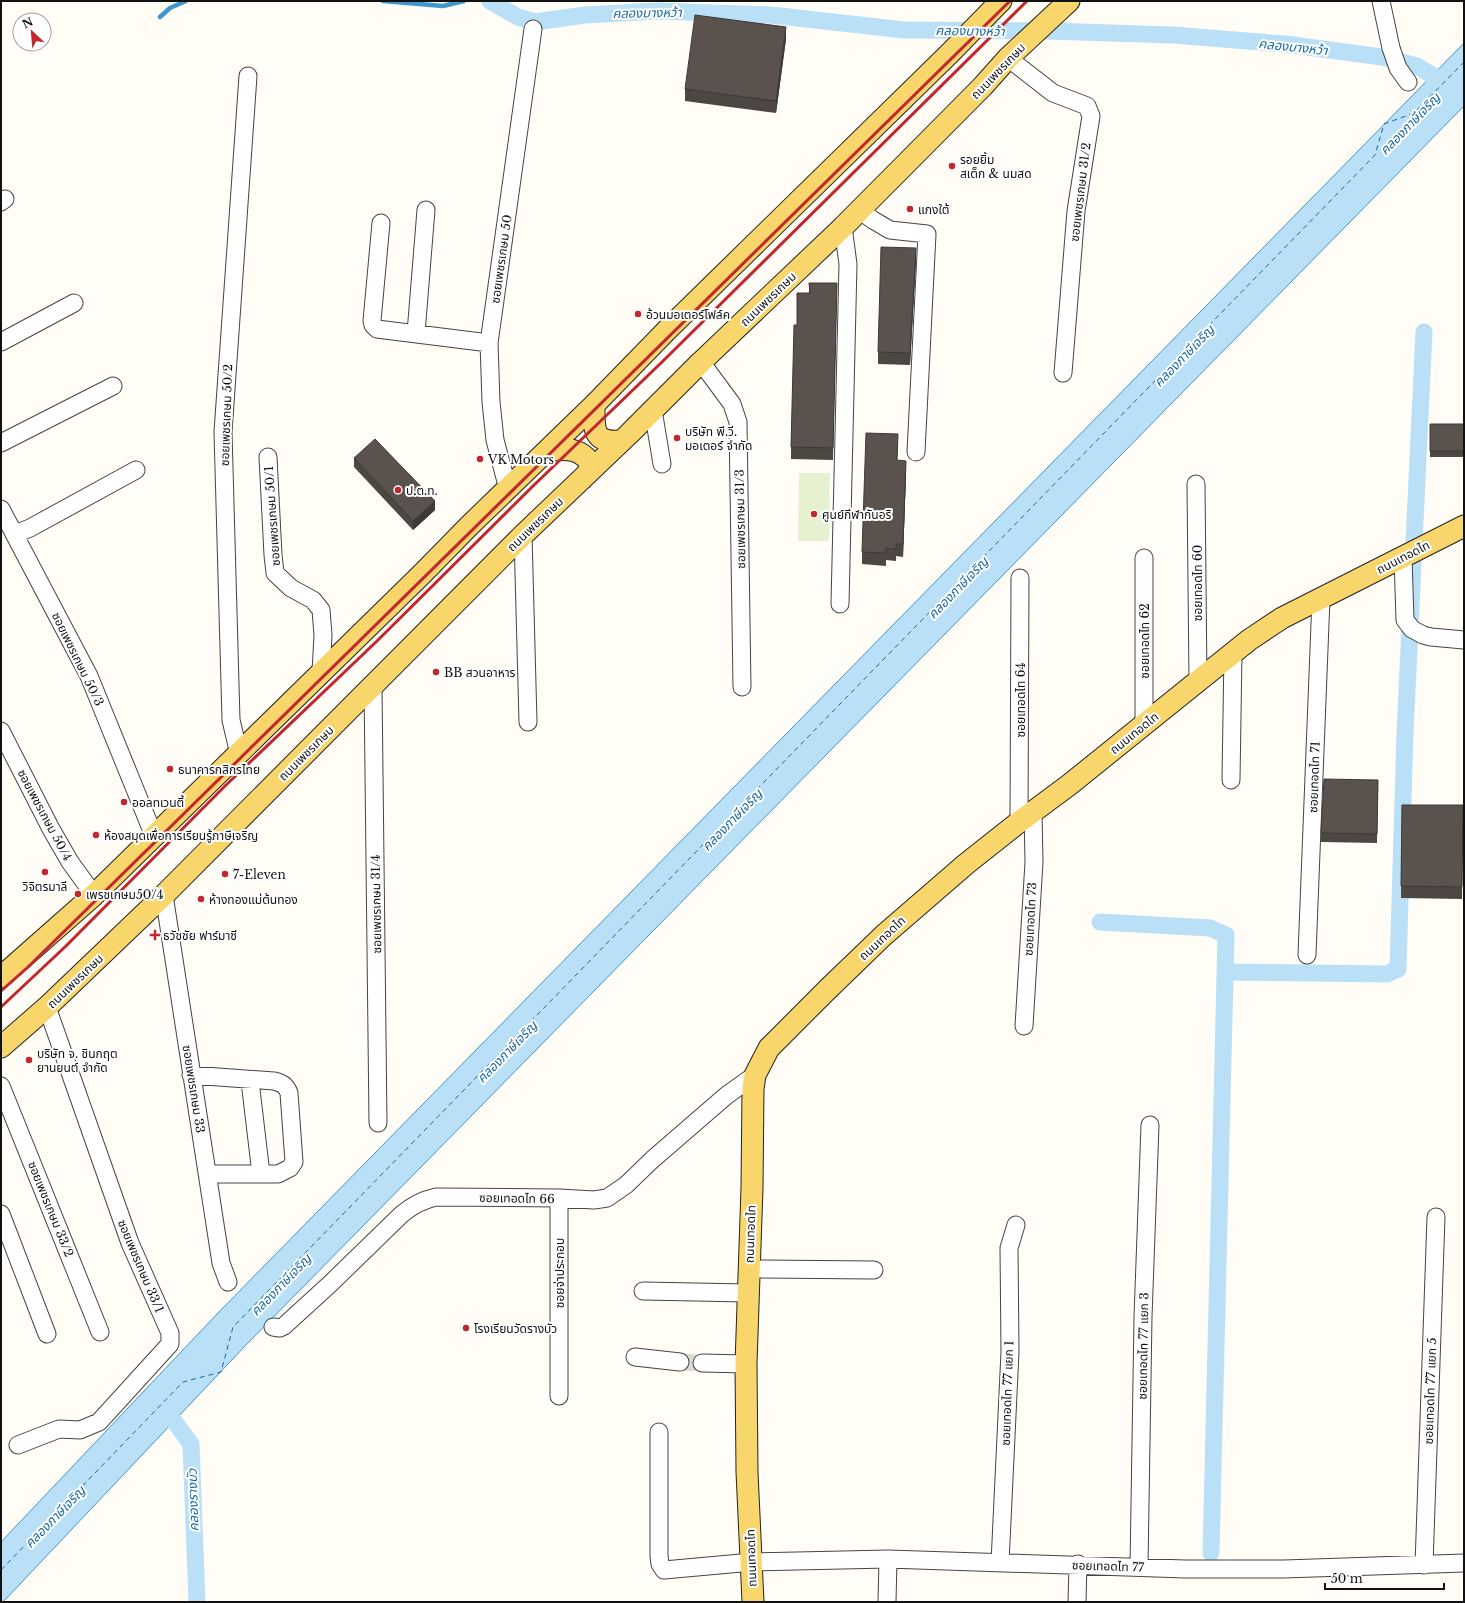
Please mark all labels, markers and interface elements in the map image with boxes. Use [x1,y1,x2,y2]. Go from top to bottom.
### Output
water label: คลองบางหว้า [612,4,682,22]
north arrow [12,12,52,52]
text: N [20,14,36,32]
water label: คลองบางหว้า [935,22,1005,40]
water label: คลองบางหว้า [1258,35,1329,59]
street label: ถนนเพชรเกษม [968,40,1028,102]
water label: คลองภาษีเจริญ [1376,89,1445,159]
street label: ซอยเพชรเกษม 31/2 [1066,142,1094,242]
place label: รอยยิ้ม สเต็ก & นมสด [960,151,1032,181]
marker: รอยยิ้ม สเต็ก & นมสด [947,161,957,171]
place label: แกงใต้ [918,202,949,217]
marker: แกงใต้ [905,204,915,214]
street label: ซอยเพชรเกษม 50 [487,214,515,304]
street label: ถนนเพชรเกษม [737,269,799,329]
place label: อ้วนมอเตอร์โฟล์ค [646,307,730,322]
marker: อ้วนมอเตอร์โฟล์ค [633,309,643,319]
water label: คลองภาษีเจริญ [1150,321,1219,391]
street label: ซอยเพชรเกษม 50/2 [217,364,235,466]
place label: บริษัท พี.วี. มอเตอร์ จำกัด [685,424,752,453]
marker: บริษัท พี.วี. มอเตอร์ จำกัด [672,433,682,443]
place label: VK Motors [487,452,554,467]
marker: VK Motors [475,454,485,464]
street label: ซอยเพชรเกษม 50/1 [261,465,283,567]
street label: ซอยเพชรเกษม 31/3 [732,469,748,569]
place label: ป.ต.ท. [406,483,438,498]
marker: ป.ต.ท. [393,485,403,495]
street label: ถนนเพชรเกษม [504,494,566,554]
place label: ศูนย์กีฬากันอริ [822,507,892,522]
marker: ศูนย์กีฬากันอริ [809,509,819,519]
street label: ถนนเทอดไท [1374,537,1432,577]
street label: ซอยเทอดไท 60 [1190,545,1205,621]
water label: คลองภาษีเจริญ [924,553,993,623]
street label: ซอยเทอดไท 62 [1137,603,1152,679]
street label: ซอยเพชรเกษม 50/3 [49,610,107,708]
street label: ซอยเทอดไท 64 [1013,663,1028,737]
place label: BB สวนอาหาร [444,665,516,680]
marker: BB สวนอาหาร [431,667,441,677]
street label: ถนนเทอดไท [1107,709,1161,757]
street label: ถนนเพชรเกษม [275,722,337,784]
street label: ซอยเทอดไท 71 [1305,741,1323,813]
place label: ธนาคารกสิกรไทย [178,762,260,777]
marker: ธนาคารกสิกรไทย [165,764,175,774]
street label: ซอยเพชรเกษม 50/4 [15,767,75,863]
water label: คลองภาษีเจริญ [698,785,767,855]
place label: ออลทเวนตี้ [132,794,184,810]
marker: ออลทเวนตี้ [119,797,129,807]
place label: ห้องสมุดเพื่อการเรียนรู้ภาษีเจริญ [104,827,258,843]
marker: ห้องสมุดเพื่อการเรียนรู้ภาษีเจริญ [91,830,101,840]
street label: ซอยเพชรเกษม 31/4 [368,854,384,954]
marker: วิจิตรมาลี [40,867,50,877]
place label: 7-Eleven [233,867,286,882]
marker: 7-Eleven [220,869,230,879]
place label: วิจิตรมาลี [22,879,67,894]
street label: ซอยเทอดไท 73 [1021,882,1039,956]
place label: เพรชเกษม50/4 [86,887,164,902]
marker: เพรชเกษม50/4 [73,889,83,899]
place label: ห้างทองแม่ต้นทอง [209,892,298,907]
marker: ห้างทองแม่ต้นทอง [196,894,206,904]
street label: ถนนเทอดไท [856,913,908,963]
place label: ธวัชชัย ฟาร์มาซี [163,928,237,943]
marker: ธวัชชัย ฟาร์มาซี [150,930,160,940]
street label: ถนนเพชรเกษม [44,951,106,1011]
water label: คลองภาษีเจริญ [473,1017,542,1087]
street label: ซอยเพชรเกษม 33 [180,1044,208,1134]
place label: บริษัท จ. ชินกฤต ยานยนต์ จำกัด [37,1046,118,1075]
marker: บริษัท จ. ชินกฤต ยานยนต์ จำกัด [24,1055,34,1065]
street label: ซอยเพชรเกษม 33/2 [25,1159,77,1259]
street label: ซอยเทอดไท 66 [479,1190,555,1206]
street label: ถนนเทอดไท [741,1205,759,1263]
street label: ซอยเพชรเกษม 33/1 [115,1217,167,1315]
street label: ซอยจ่าประกอบ [552,1238,567,1308]
water label: คลองภาษีเจริญ [247,1250,316,1320]
street label: ซอยเทอดไท 77 แยก 3 [1135,1292,1151,1400]
place label: โรงเรียนวัดรางบัว [474,1321,557,1336]
marker: โรงเรียนวัดรางบัว [461,1323,471,1333]
street label: ซอยเทอดไท 77 แยก 5 [1421,1337,1439,1445]
street label: ซอยเทอดไท 77 แยก 1 [998,1340,1016,1446]
water label: คลองรางบัว [183,1468,203,1532]
water label: คลองภาษีเจริญ [21,1482,90,1552]
street label: ถนนเทอดไท [742,1529,760,1587]
street label: ซอยเทอดไท 77 [1072,1557,1145,1575]
scale bar [1325,1565,1444,1591]
text: 50 m [1331,1571,1363,1586]

